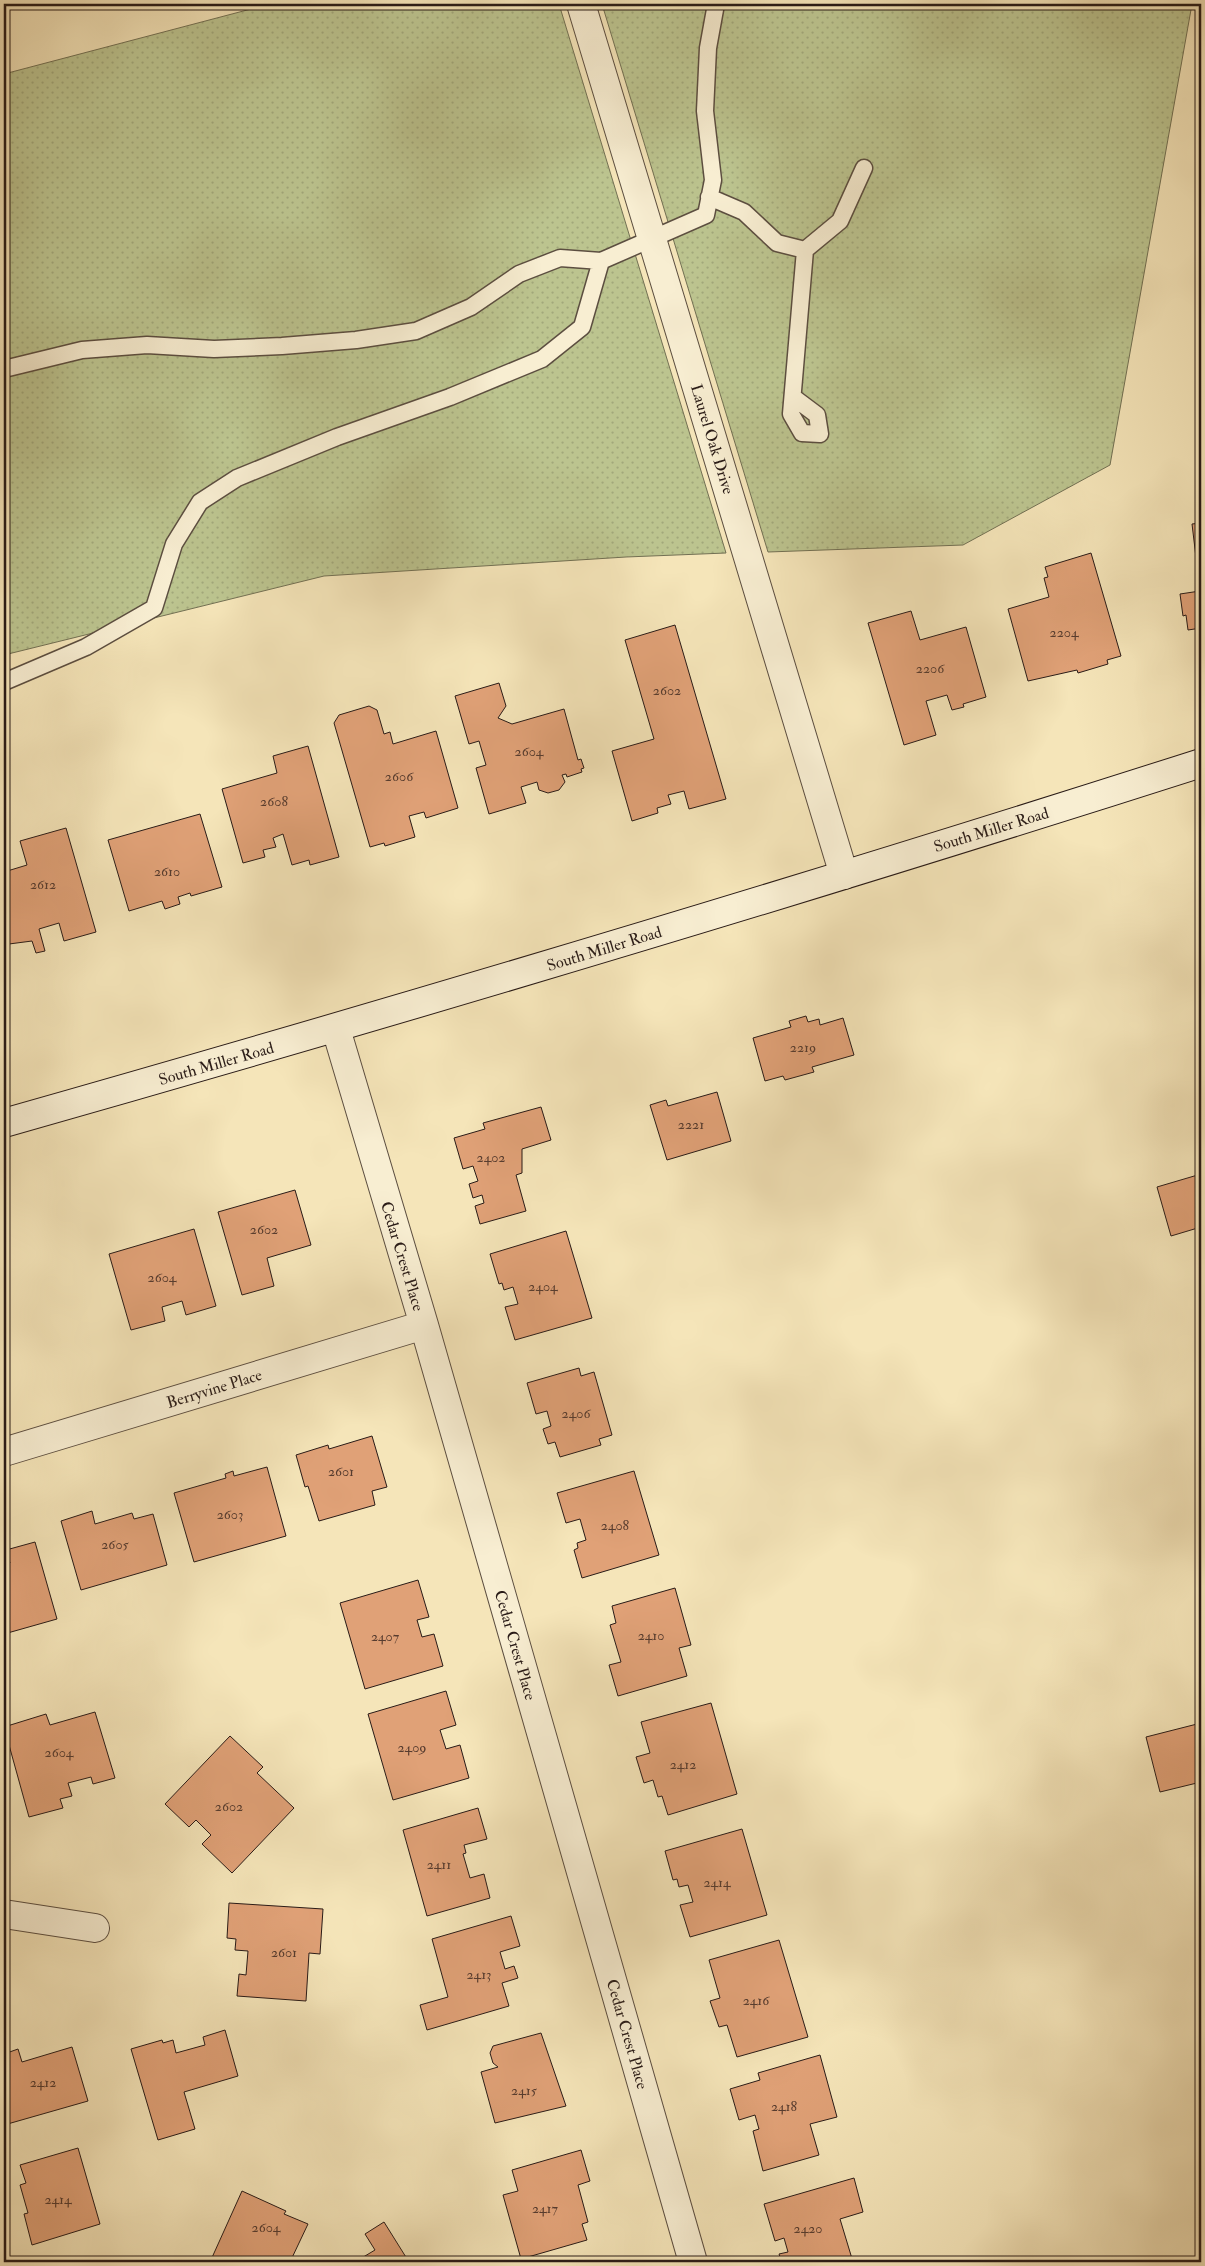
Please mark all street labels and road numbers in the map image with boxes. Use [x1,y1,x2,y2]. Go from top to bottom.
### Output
street label: Laurel Oak Drive [686,382,738,497]
street label: South Miller Road [931,803,1051,857]
street label: South Miller Road [544,922,664,976]
street label: South Miller Road [156,1038,276,1090]
street label: Cedar Crest Place [376,1199,428,1314]
street label: Berryvine Place [164,1365,265,1413]
street label: Cedar Crest Place [490,1588,540,1703]
street label: Cedar Crest Place [602,1977,652,2092]

